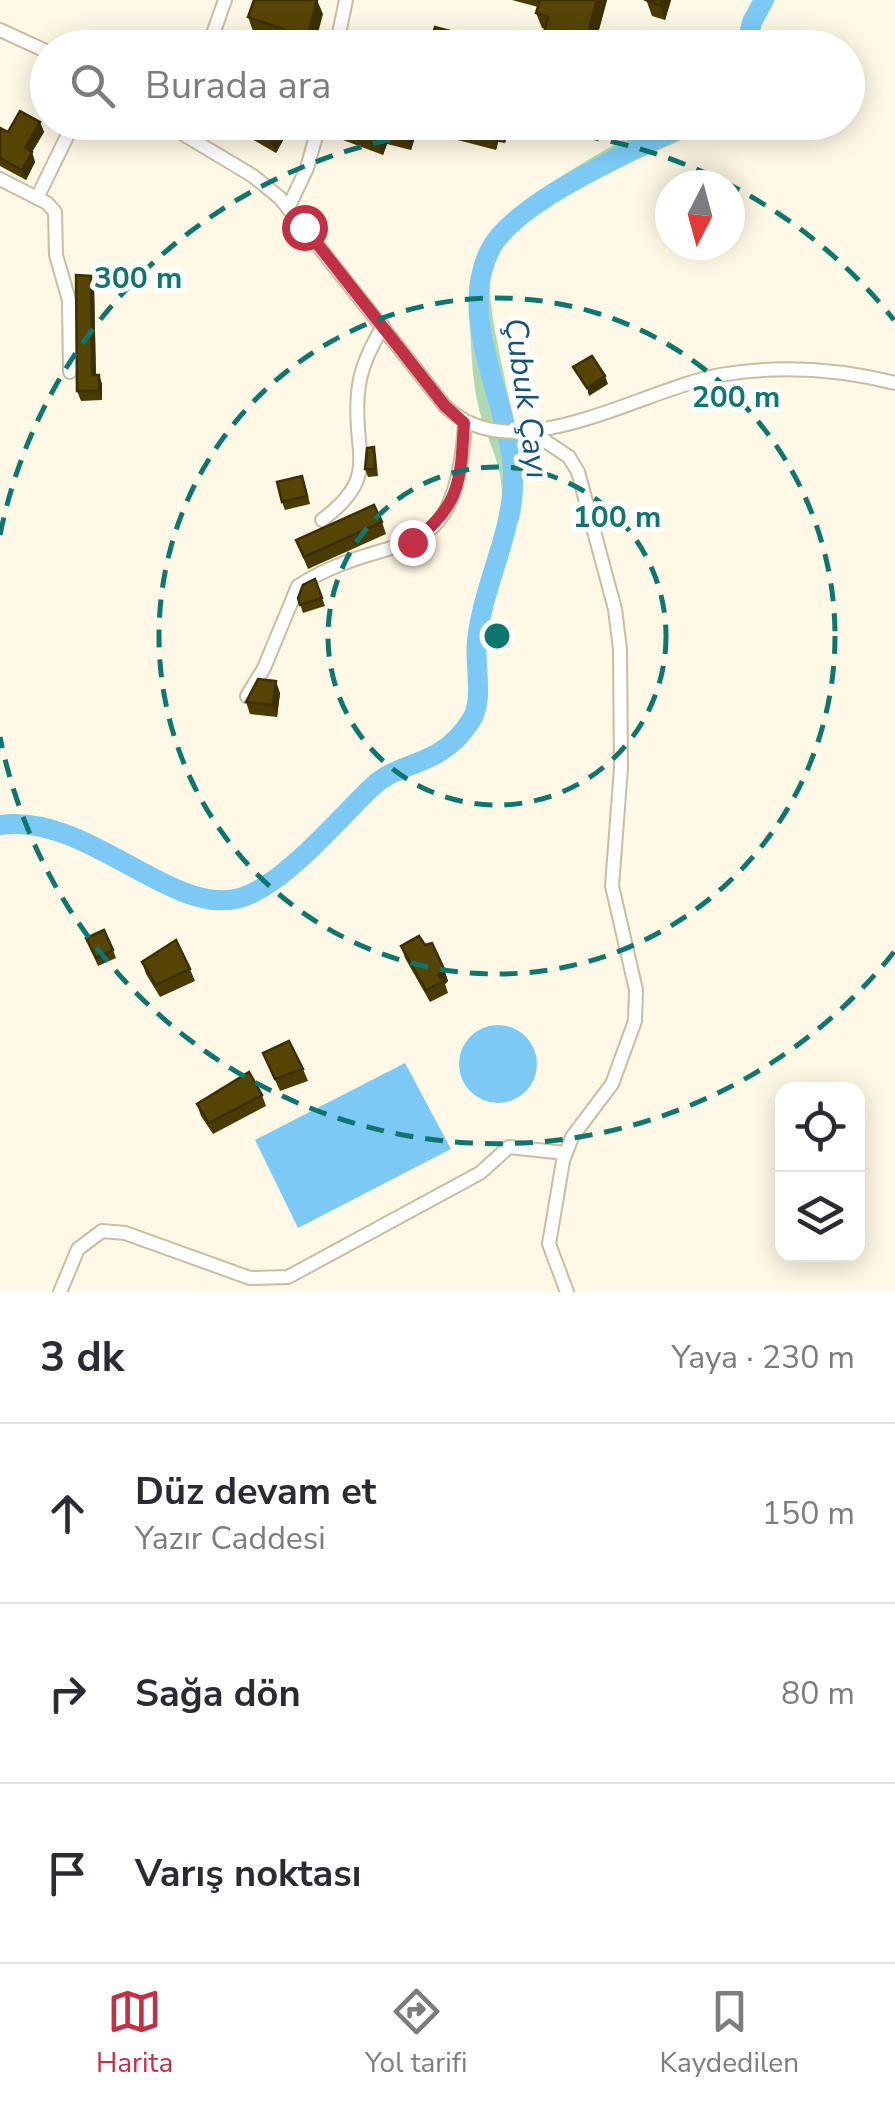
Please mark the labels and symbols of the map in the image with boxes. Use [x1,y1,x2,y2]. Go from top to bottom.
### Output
north arrow [655,170,745,260]
route start [282,205,328,251]
text: 300 m [94,258,182,299]
water label: Çubuk Çayı [494,315,559,481]
text: 200 m [692,377,780,418]
text: 100 m [573,497,661,538]
route end [390,520,436,566]
centre of rings [479,618,515,654]

